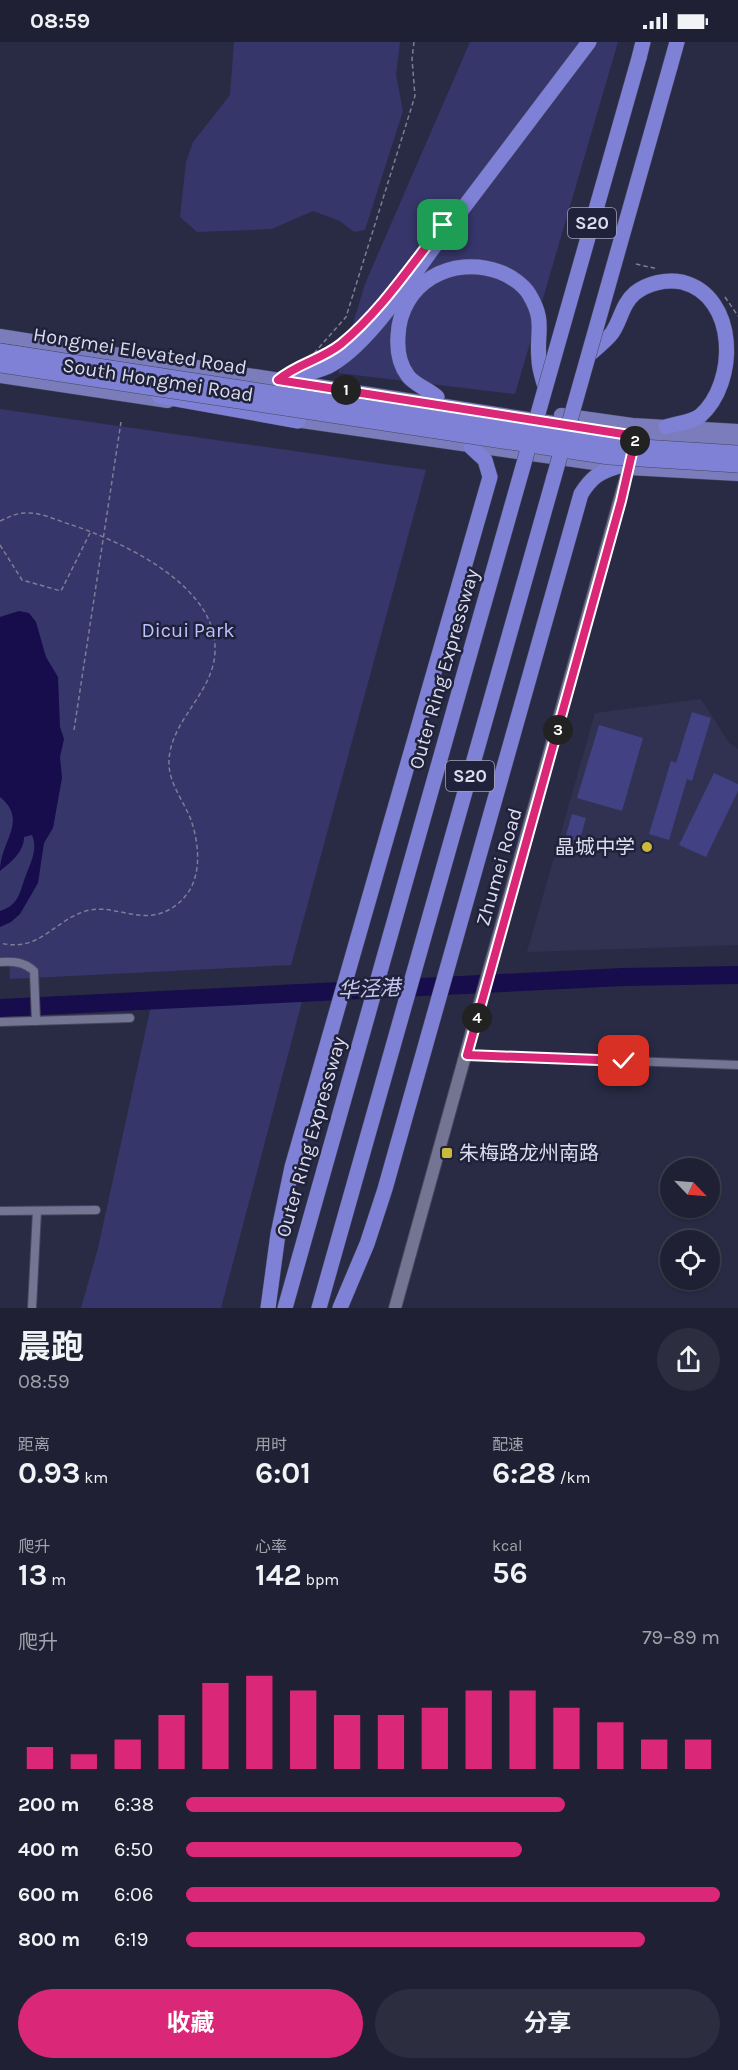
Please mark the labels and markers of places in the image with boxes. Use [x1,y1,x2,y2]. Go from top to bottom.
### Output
pin [417,199,468,250]
pin: 1 [331,375,361,405]
pin: 2 [620,426,650,456]
pin: 3 [543,715,573,745]
place label: 晶城中学 [555,836,635,859]
marker: 晶城中学 [640,840,654,854]
pin: 4 [462,1003,492,1033]
pin [598,1035,649,1086]
place label: 朱梅路龙州南路 [459,1142,599,1165]
marker: 朱梅路龙州南路 [440,1146,454,1160]

